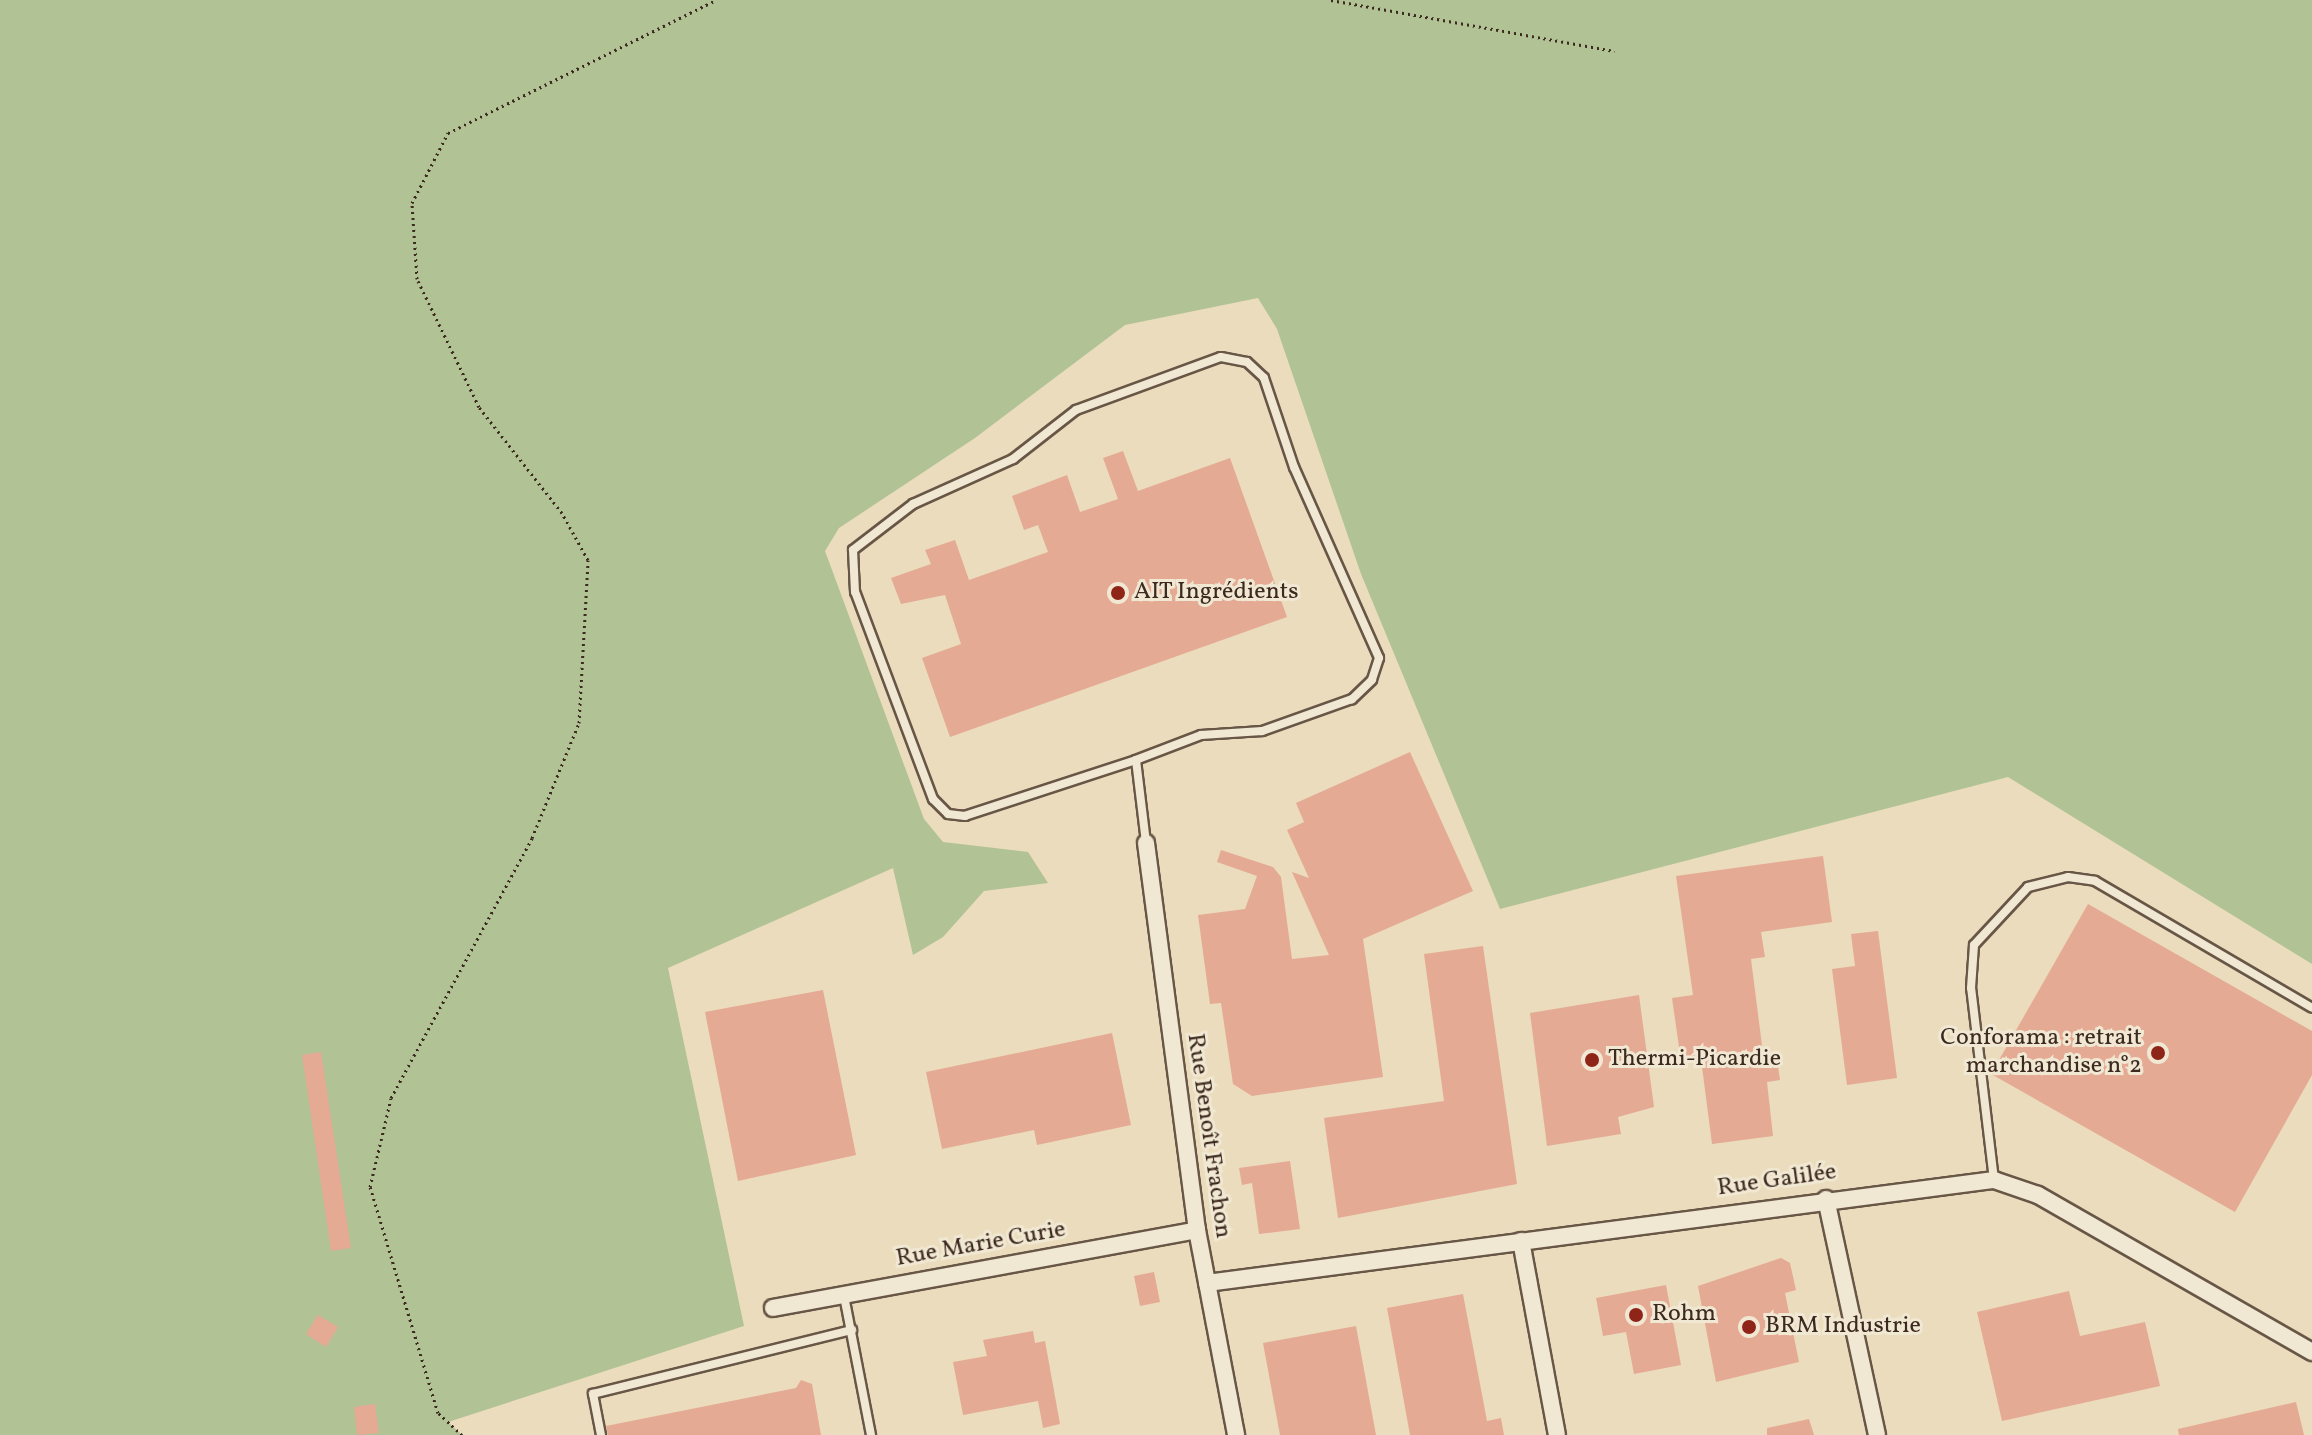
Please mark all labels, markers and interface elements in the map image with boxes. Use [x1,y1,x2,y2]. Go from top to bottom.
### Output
place label: AIT Ingrédients [1134,579,1299,607]
marker: AIT Ingrédients [1109,584,1127,602]
place label: Conforama : retrait marchandise n°2 [1940,1025,2142,1081]
street label: Rue Benoît Frachon [1179,1032,1237,1240]
marker: Conforama : retrait marchandise n°2 [2149,1044,2167,1062]
place label: Thermi-Picardie [1608,1046,1781,1074]
marker: Thermi-Picardie [1583,1051,1601,1069]
street label: Rue Galilée [1716,1158,1838,1204]
street label: Rue Marie Curie [894,1216,1068,1274]
place label: Rohm [1652,1301,1716,1329]
marker: Rohm [1627,1306,1645,1324]
place label: BRM Industrie [1765,1313,1921,1341]
marker: BRM Industrie [1740,1318,1758,1336]

